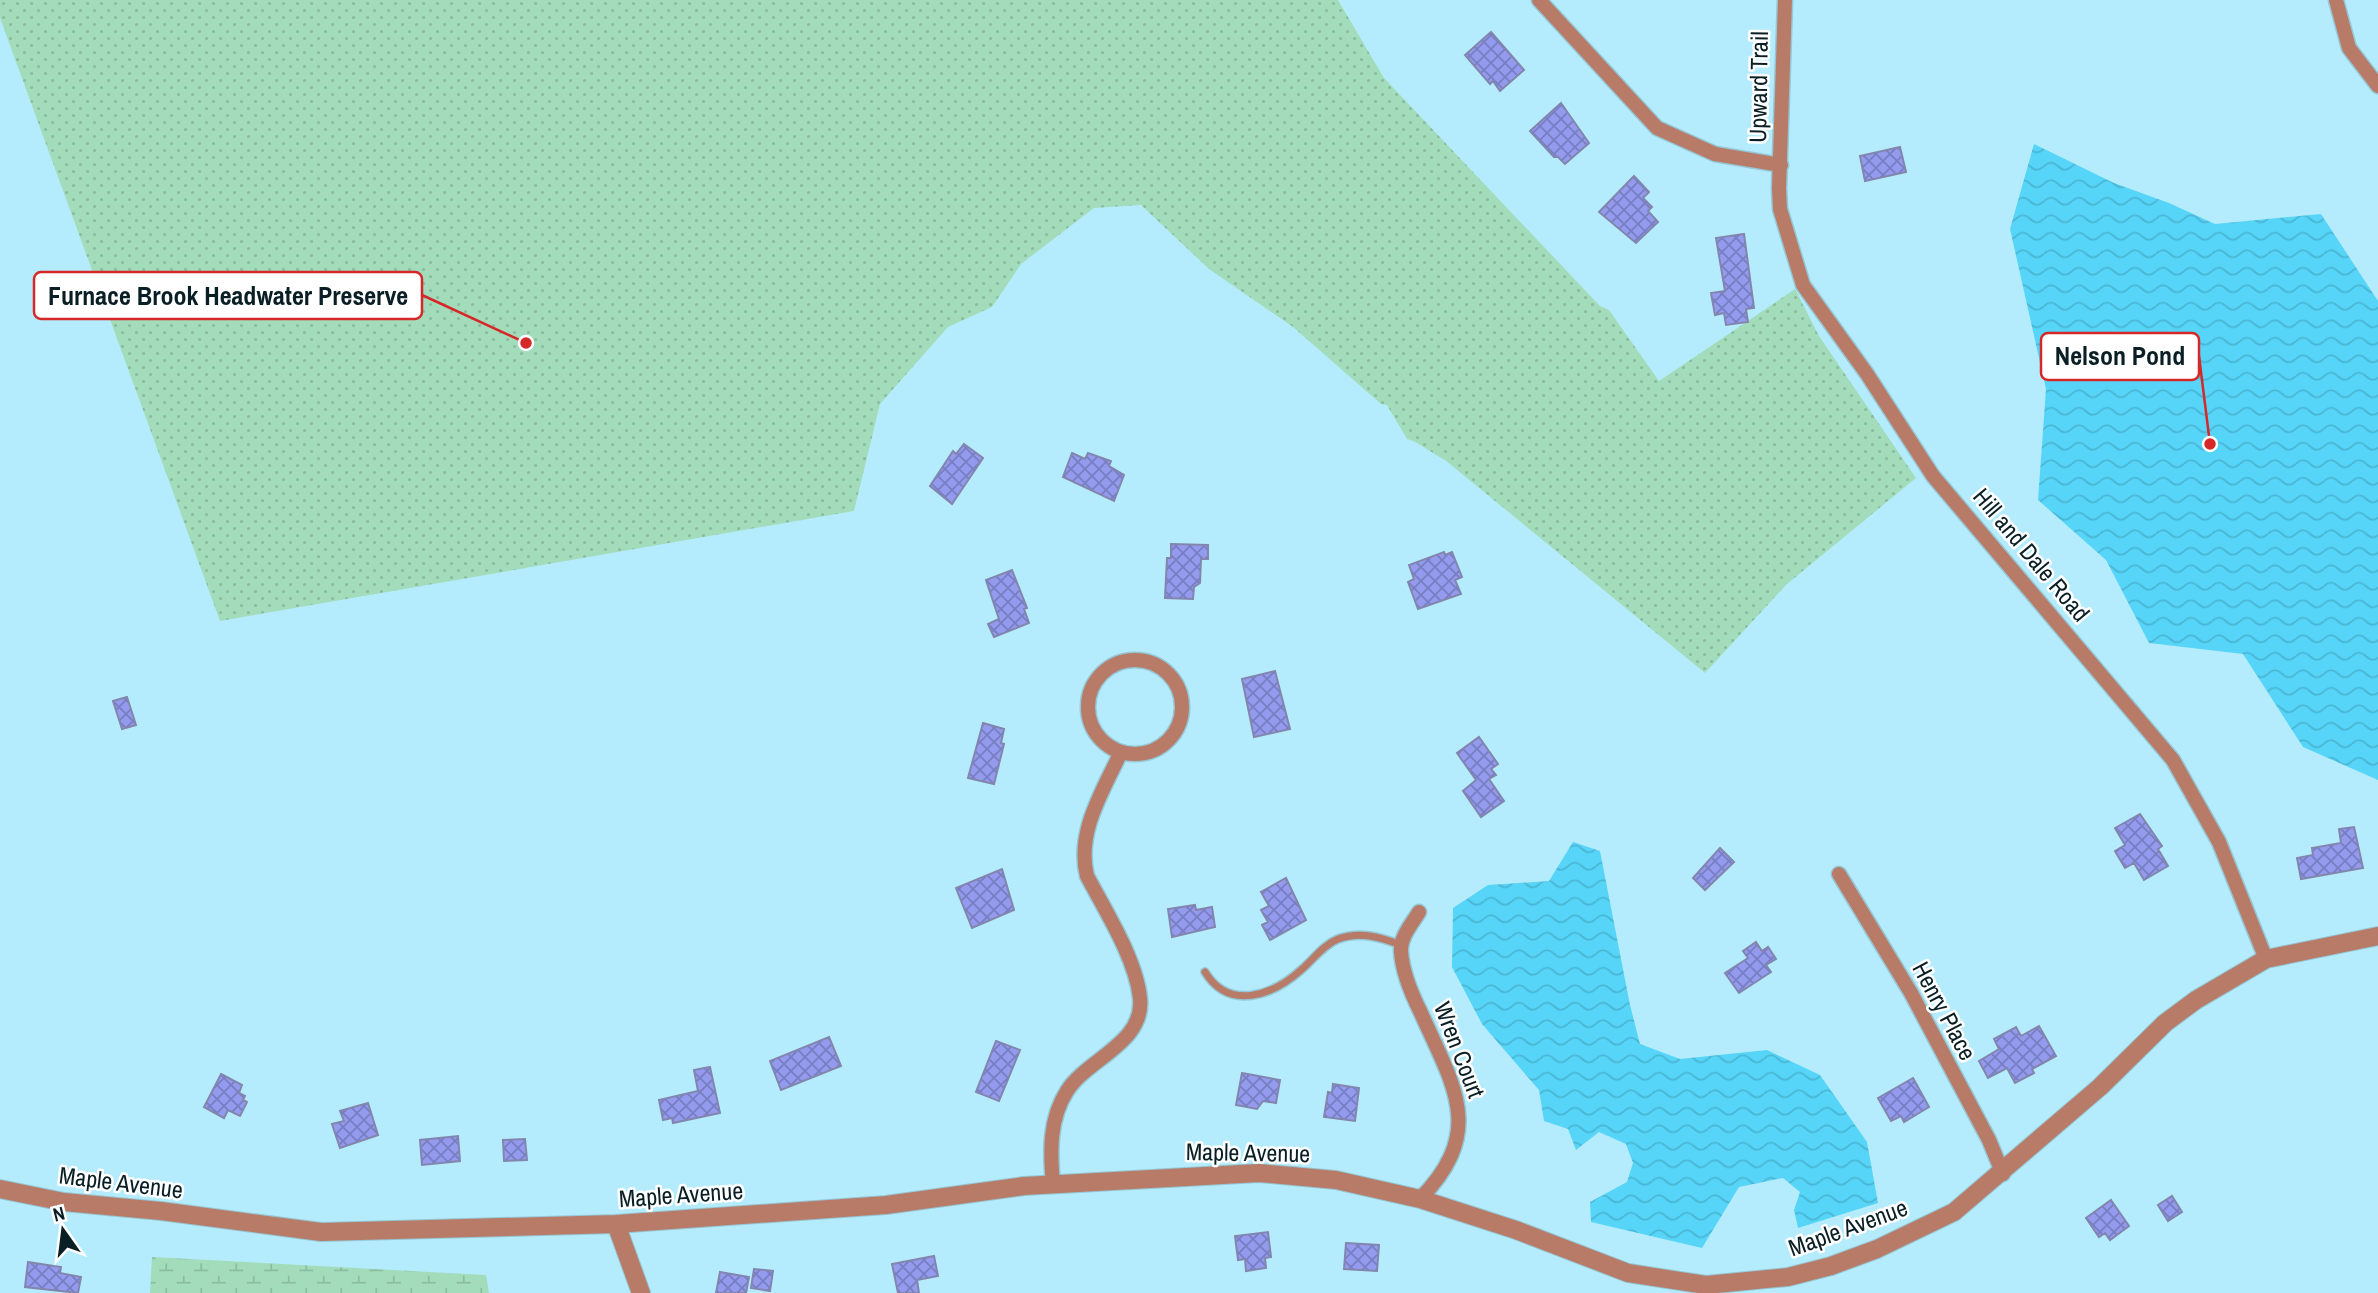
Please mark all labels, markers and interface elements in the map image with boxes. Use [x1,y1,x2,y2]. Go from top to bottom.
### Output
street label: Upward Trail [1741,31,1775,143]
callout: Furnace Brook Headwater Preserve [34,272,422,319]
text: Furnace Brook Headwater Preserve [48,278,408,313]
callout: Nelson Pond [2041,333,2199,380]
text: Nelson Pond [2055,338,2185,373]
street label: Hill and Dale Road [1966,481,2097,628]
street label: Henry Place [1906,956,1984,1065]
street label: Wren Court [1427,997,1493,1103]
street label: Maple Avenue [1186,1135,1310,1169]
street label: Maple Avenue [57,1159,185,1205]
street label: Maple Avenue [618,1174,744,1214]
street label: Maple Avenue [1784,1191,1912,1263]
north arrow [28,1195,98,1265]
text: N [50,1200,67,1227]

